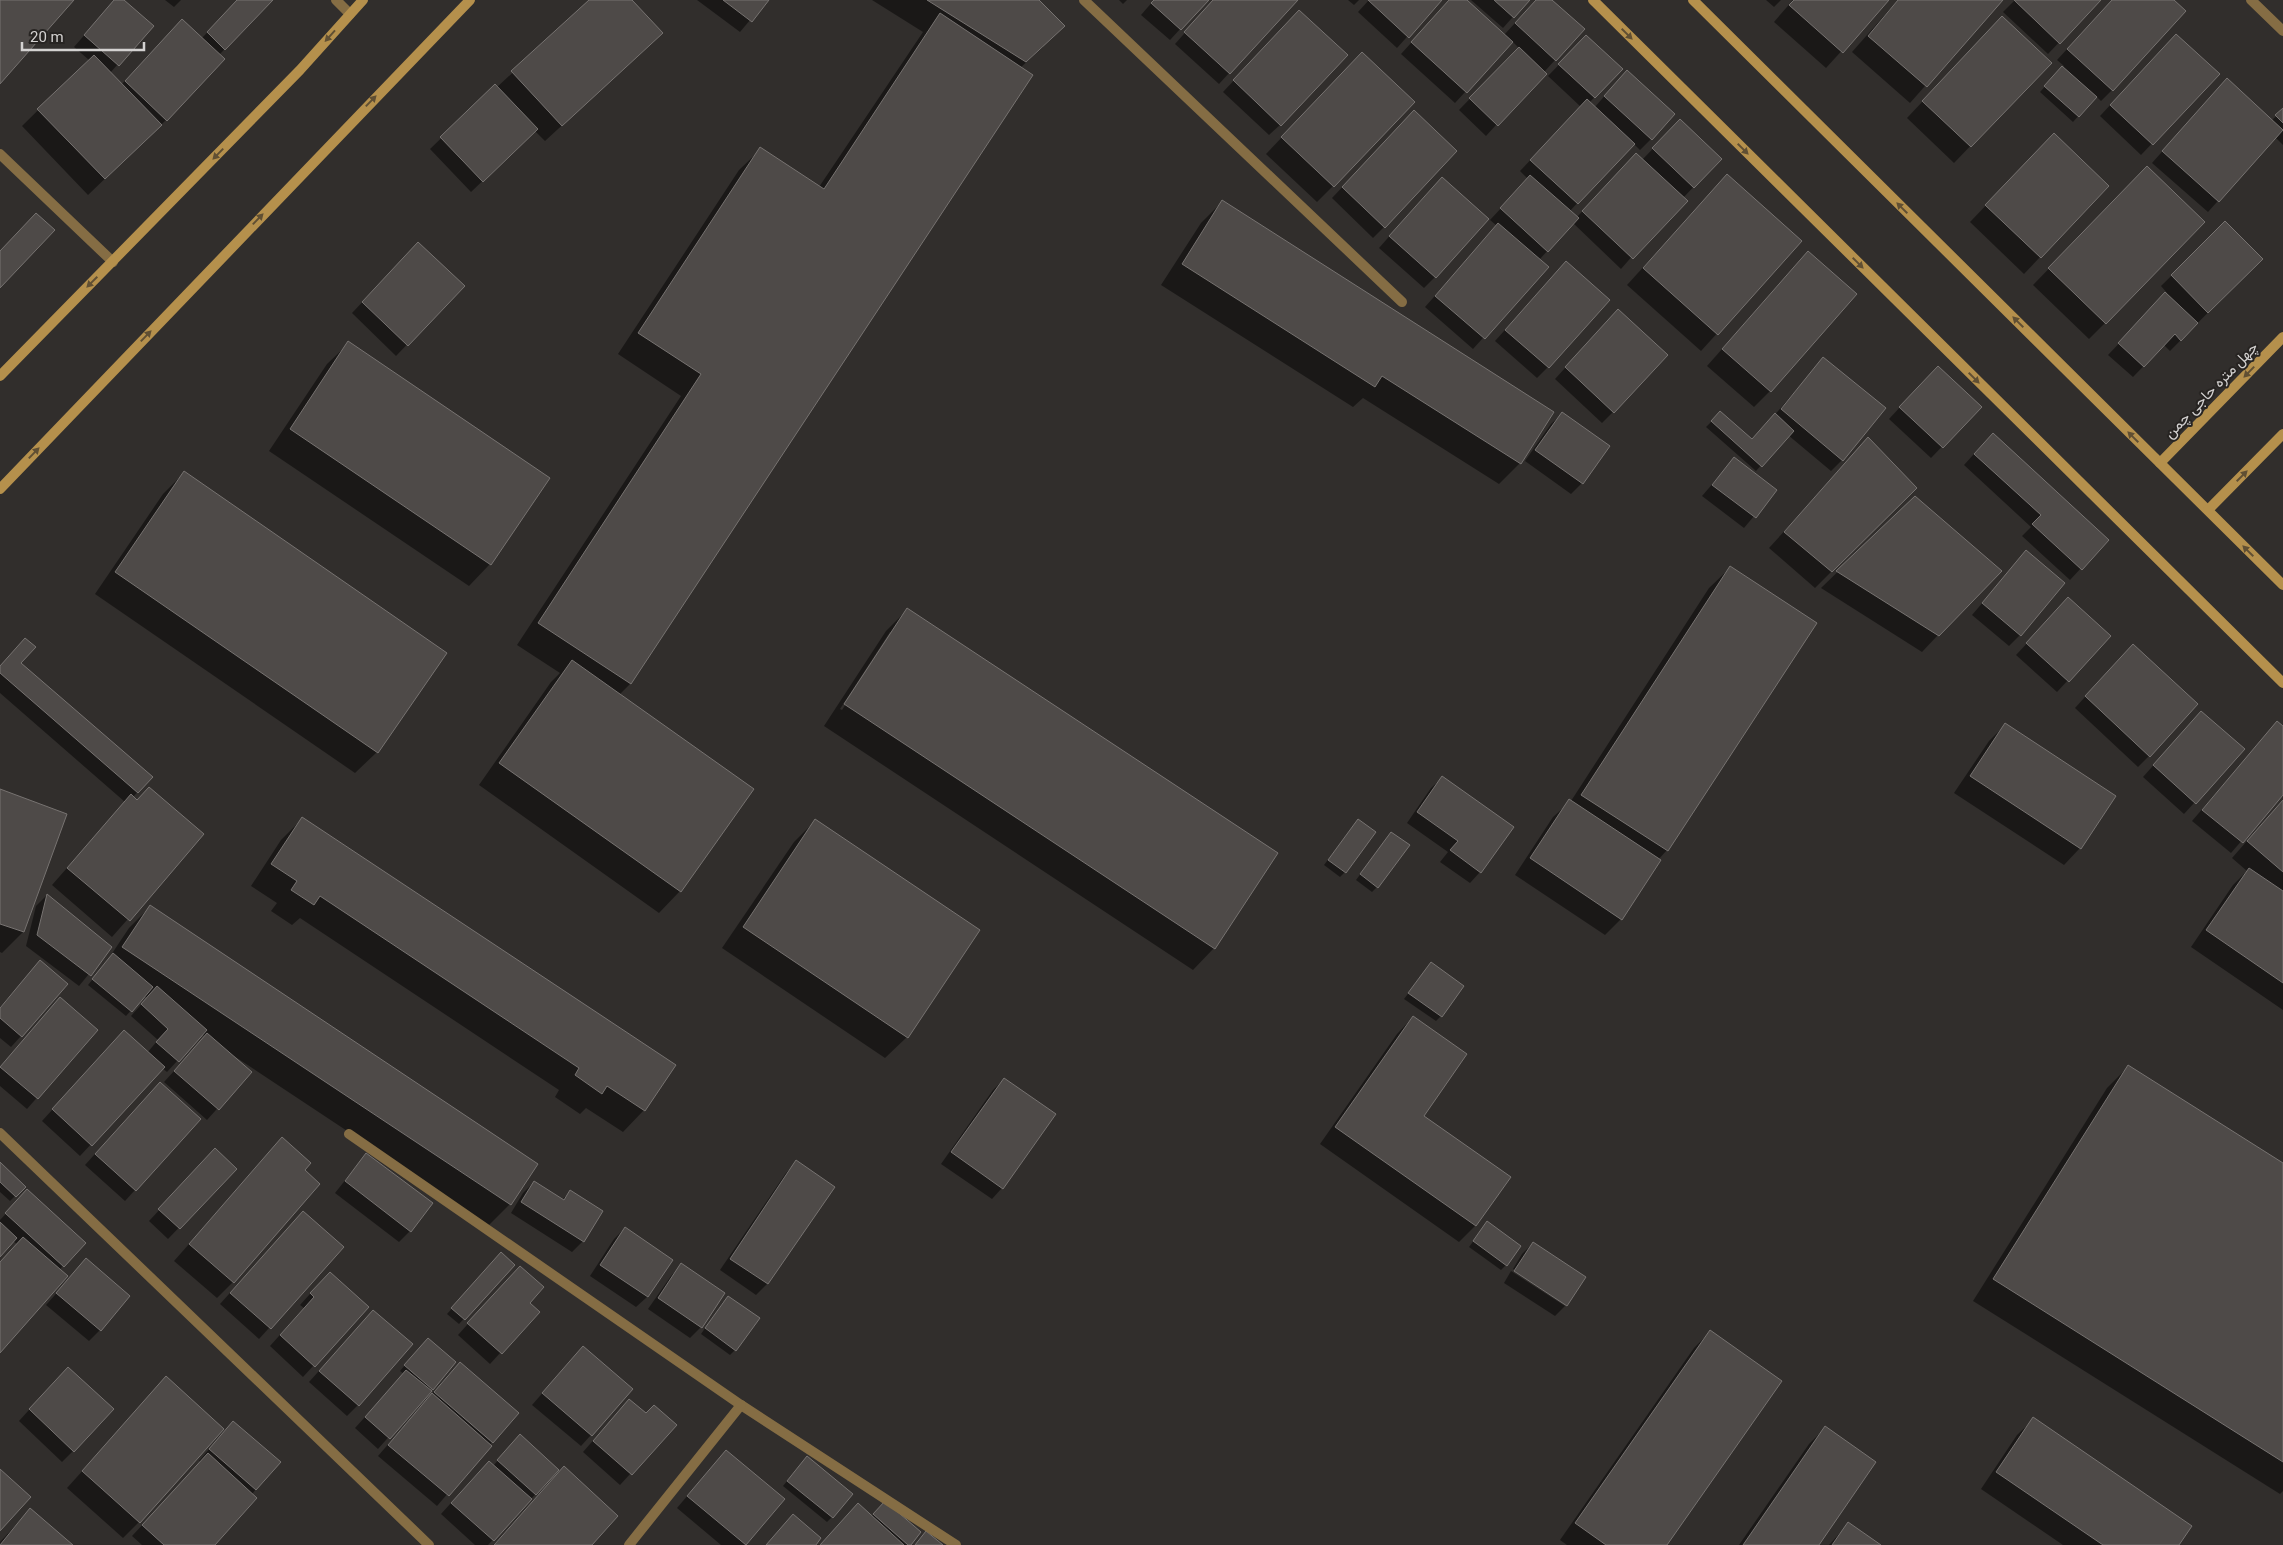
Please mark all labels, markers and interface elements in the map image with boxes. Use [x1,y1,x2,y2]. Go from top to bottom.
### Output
scale bar [22,20,145,52]
text: 20 m [30,28,64,46]
one-way arrow [1621,28,1633,40]
one-way arrow [325,29,336,42]
one-way arrow [365,96,377,108]
one-way arrow [1737,143,1749,155]
one-way arrow [212,147,224,159]
one-way arrow [1897,202,1909,214]
one-way arrow [252,213,264,225]
one-way arrow [1852,257,1864,269]
one-way arrow [87,276,99,288]
one-way arrow [2012,316,2024,328]
one-way arrow [140,330,152,342]
street label: چهل متره حاجی چمن [2160,338,2262,443]
one-way arrow [2243,366,2255,378]
one-way arrow [1967,371,1979,383]
one-way arrow [2127,431,2139,443]
one-way arrow [28,448,40,460]
one-way arrow [2236,470,2248,482]
one-way arrow [2243,545,2255,557]

